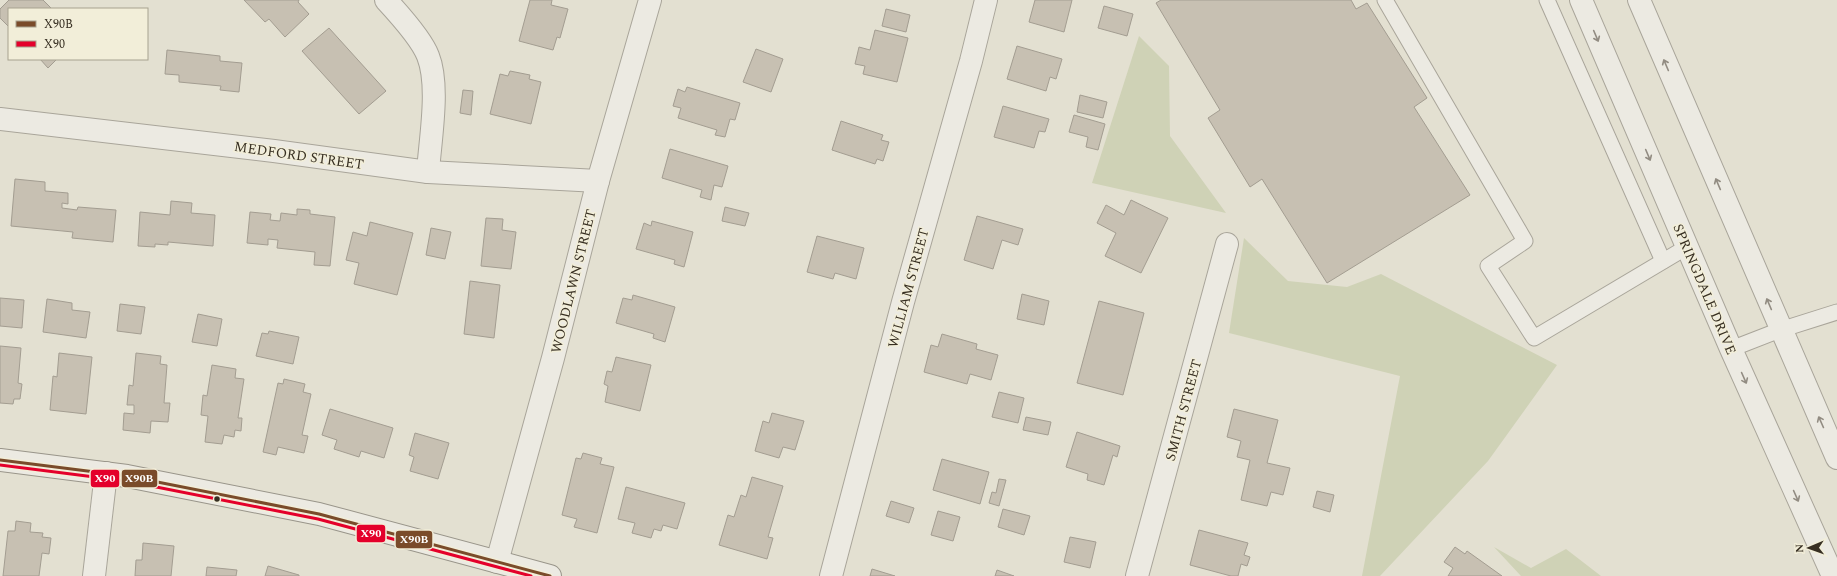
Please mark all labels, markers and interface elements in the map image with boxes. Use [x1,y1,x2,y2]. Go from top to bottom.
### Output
legend [8,8,148,60]
text: X90B [44,15,73,34]
one-way arrow [1593,29,1601,41]
text: X90 [44,35,65,54]
one-way arrow [1662,59,1670,71]
street label: MEDFORD STREET [233,136,365,175]
one-way arrow [1644,149,1652,161]
one-way arrow [1713,179,1721,191]
street label: WOODLAWN STREET [545,207,602,355]
street label: SPRINGDALE DRIVE [1667,220,1742,358]
street label: WILLIAM STREET [882,226,935,350]
one-way arrow [1765,298,1772,310]
street label: SMITH STREET [1160,357,1207,463]
one-way arrow [1740,371,1748,383]
one-way arrow [1817,417,1825,429]
line badge: X90 [90,469,120,488]
line badge: X90B [121,469,158,488]
text: X90 [95,470,115,487]
text: X90B [125,470,154,487]
one-way arrow [1793,490,1800,502]
unlabelled marker [212,494,222,504]
line badge: X90 [356,524,386,543]
text: X90 [361,525,381,542]
north arrow [1789,528,1829,568]
line badge: X90B [395,530,433,549]
text: X90B [400,531,429,548]
text: N [1791,544,1808,553]

